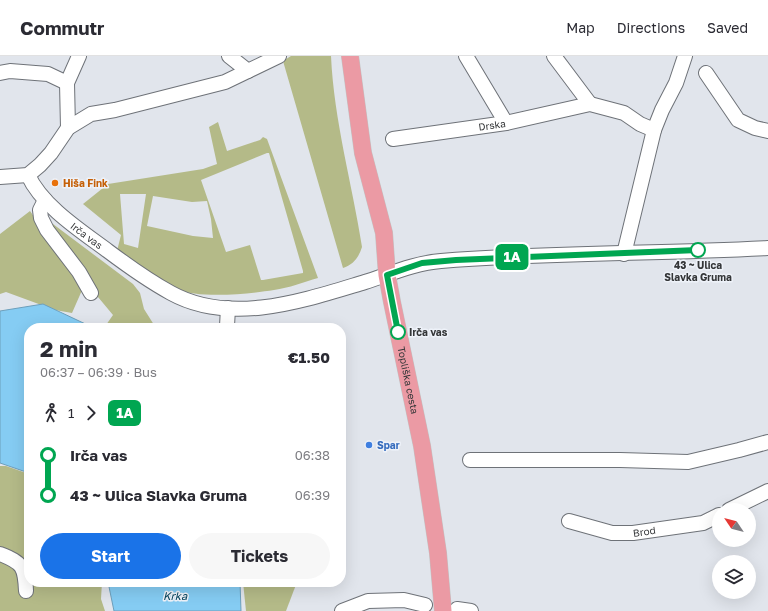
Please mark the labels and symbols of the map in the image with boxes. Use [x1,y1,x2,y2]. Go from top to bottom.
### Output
street label: Drska [478,117,506,133]
place label: Hiša Fink [63,177,108,189]
marker: Hiša Fink [50,178,60,188]
street label: Irča vas [68,220,105,251]
marker: 43 ~ Ulica Slavka Gruma [690,242,706,258]
line badge: 1A [494,244,530,270]
place label: 43 ~ Ulica Slavka Gruma [664,259,732,283]
marker: Irča vas [390,324,406,340]
place label: Irča vas [409,326,448,338]
street label: Topliška cesta [395,345,421,415]
place label: Spar [377,439,400,451]
marker: Spar [364,440,374,450]
north arrow [712,503,756,547]
street label: Brod [632,524,656,539]
water label: Krka [163,589,188,602]

